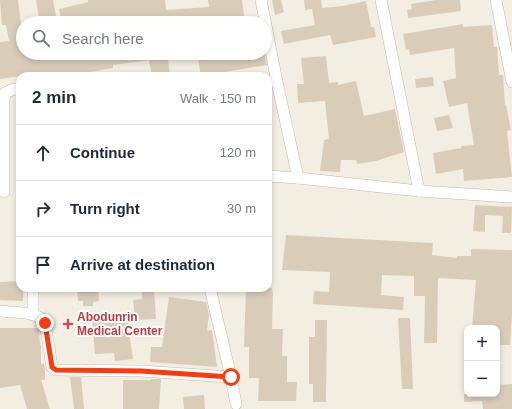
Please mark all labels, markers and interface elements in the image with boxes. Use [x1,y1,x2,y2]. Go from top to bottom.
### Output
search box [16,16,272,60]
icon: search [30,27,52,49]
text: Search here [62,30,144,47]
text: 2 min [32,88,76,107]
text: Walk · 150 m [180,91,256,106]
icon: ahead [32,142,54,164]
text: Continue [70,144,135,161]
text: 120 m [220,145,256,160]
icon: right [32,198,54,220]
text: Turn right [70,200,140,217]
text: 30 m [227,201,256,216]
icon: arrive [32,254,54,276]
text: Arrive at destination [70,256,215,273]
place label: Abodunrin Medical Center [77,310,163,338]
route end [36,314,54,332]
marker: Abodunrin Medical Center [62,318,74,330]
map controls [464,325,500,397]
button: + [464,325,500,361]
button: − [464,361,500,397]
route start [222,368,240,386]

